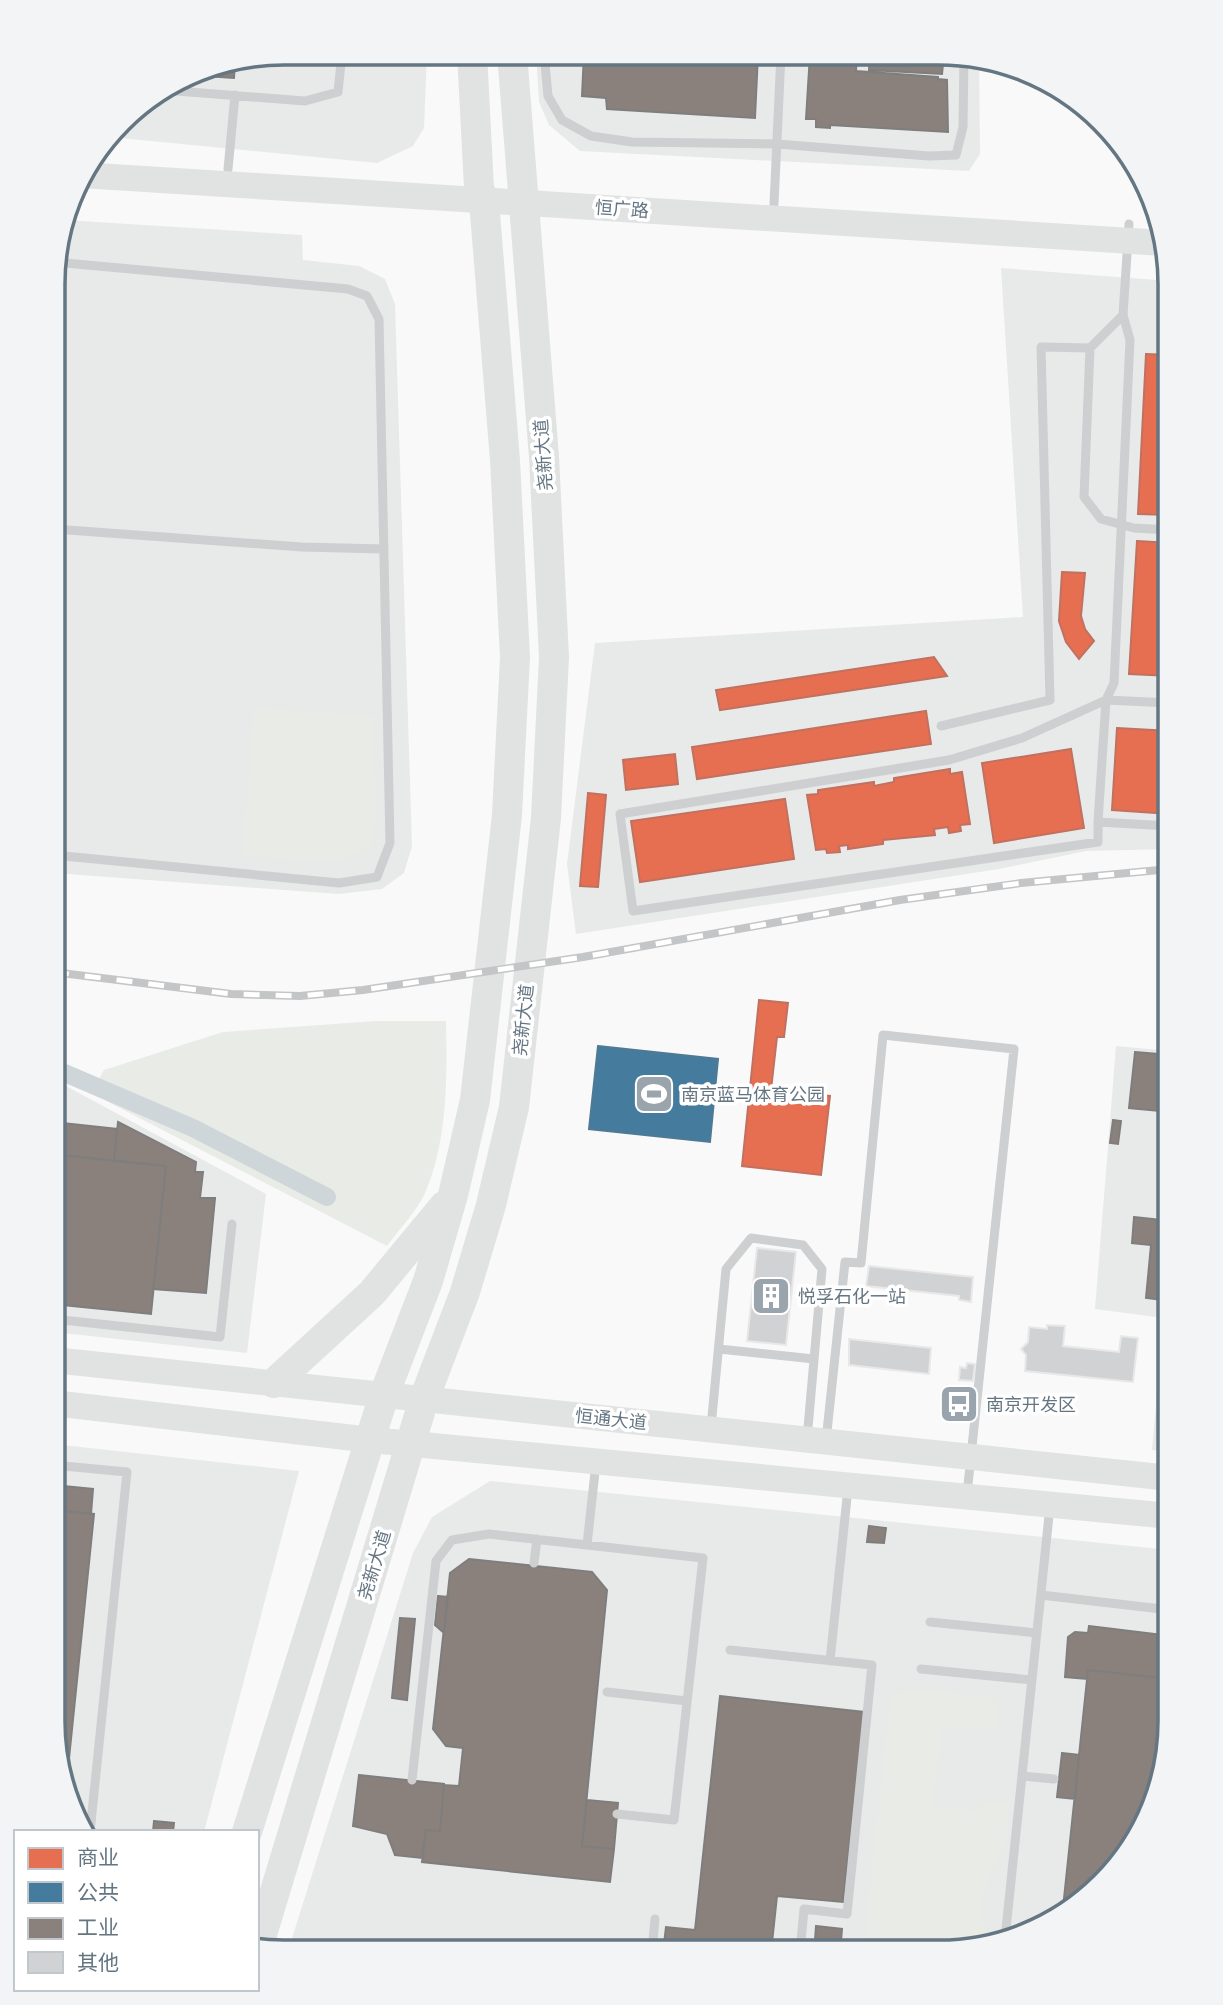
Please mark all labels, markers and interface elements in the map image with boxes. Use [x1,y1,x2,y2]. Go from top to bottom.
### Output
street label: 恒广路 [594,197,650,221]
street label: 尧新大道 [530,418,556,492]
street label: 尧新大道 [509,983,537,1057]
sports icon: 南京蓝马体育公园 [633,1073,675,1115]
place label: 南京蓝马体育公园 [681,1084,825,1105]
building icon: 悦孚石化一站 [750,1275,792,1317]
place label: 悦孚石化一站 [798,1286,906,1307]
bus stop icon: 南京开发区 [938,1383,980,1425]
place label: 南京开发区 [986,1394,1076,1415]
street label: 恒通大道 [574,1405,648,1433]
street label: 尧新大道 [353,1528,395,1602]
legend [14,1830,259,1991]
text: 商业 [77,1846,119,1870]
text: 公共 [77,1881,119,1905]
text: 工业 [77,1916,119,1940]
text: 其他 [77,1951,119,1975]

